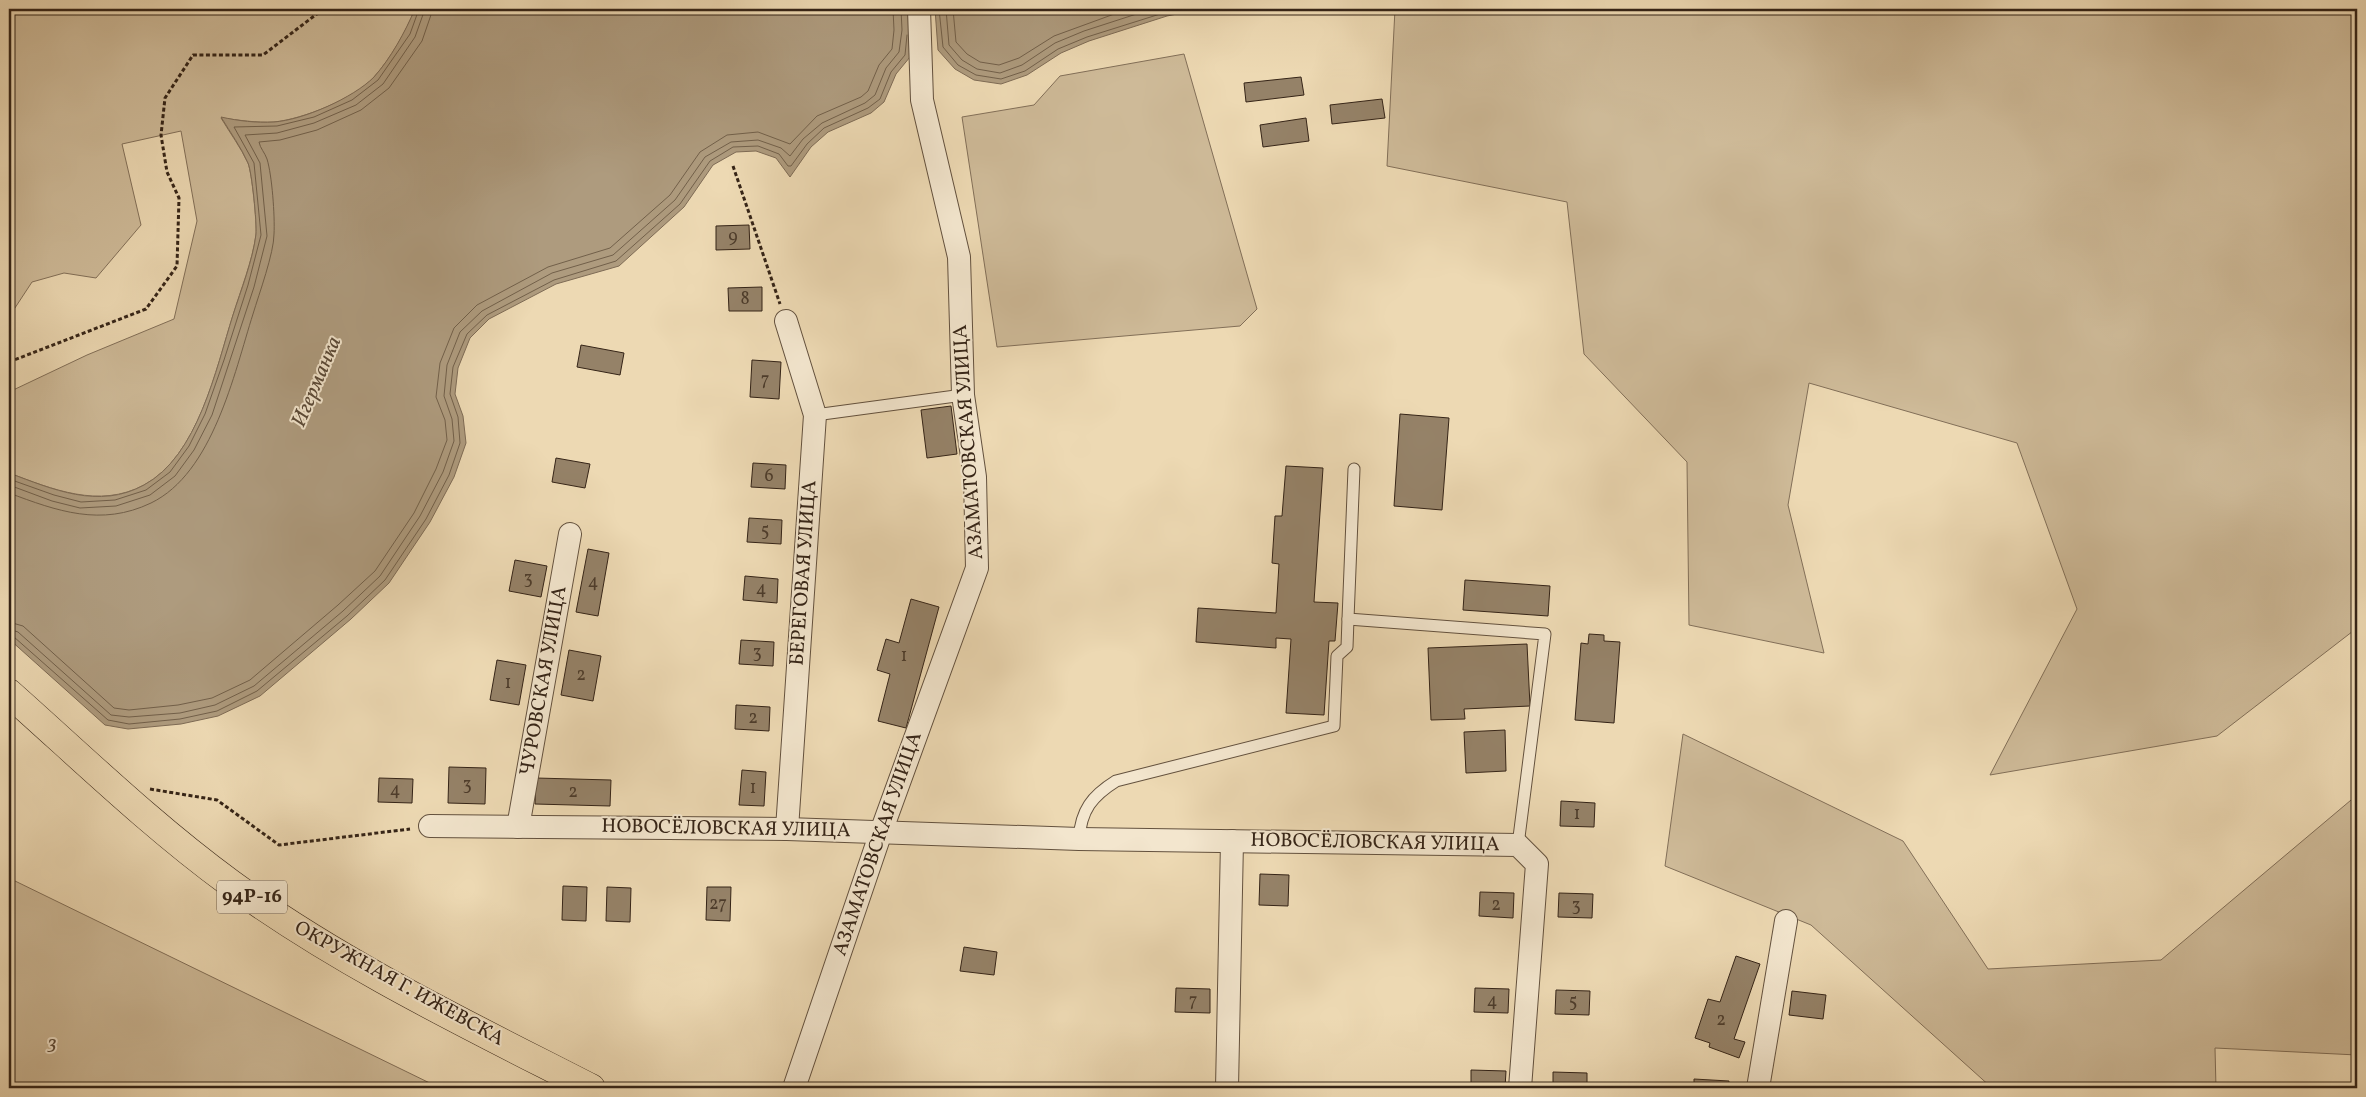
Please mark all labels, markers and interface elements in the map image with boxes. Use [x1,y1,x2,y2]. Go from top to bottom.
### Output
house number: 9 [728,225,738,250]
house number: 8 [740,287,750,312]
street label: АЗАМАТОВСКАЯ УЛИЦА [947,324,991,560]
water label: Игерманка [285,332,349,432]
house number: 7 [761,368,769,393]
house number: 6 [764,464,774,489]
street label: БЕРЕГОВАЯ УЛИЦА [784,479,824,667]
house number: 5 [761,519,769,544]
house number: 3 [523,567,533,592]
house number: 4 [588,570,598,595]
house number: 4 [756,577,766,602]
street label: ЧУРОВСКАЯ УЛИЦА [514,584,574,778]
house number: 3 [752,641,762,666]
house number: 1 [901,644,907,669]
house number: 2 [576,663,586,688]
house number: 1 [505,671,511,696]
house number: 2 [748,706,758,731]
street label: АЗАМАТОВСКАЯ УЛИЦА [826,728,930,960]
house number: 3 [462,773,472,798]
house number: 1 [750,776,756,801]
house number: 4 [390,778,400,803]
house number: 2 [568,780,578,805]
house number: 1 [1574,802,1580,827]
street label: НОВОСЁЛОВСКАЯ УЛИЦА [601,813,851,845]
street label: НОВОСЁЛОВСКАЯ УЛИЦА [1250,827,1500,859]
road number: 94Р-16 [217,880,287,914]
house number: 27 [709,892,727,917]
house number: 2 [1491,893,1501,918]
house number: 3 [1571,894,1581,919]
street label: ОКРУЖНАЯ Г. ИЖЕВСКА [289,914,509,1054]
house number: 7 [1189,989,1197,1014]
house number: 4 [1487,989,1497,1014]
house number: 5 [1569,990,1577,1015]
house number: 2 [1716,1008,1726,1033]
park label: 3 [46,1030,57,1058]

